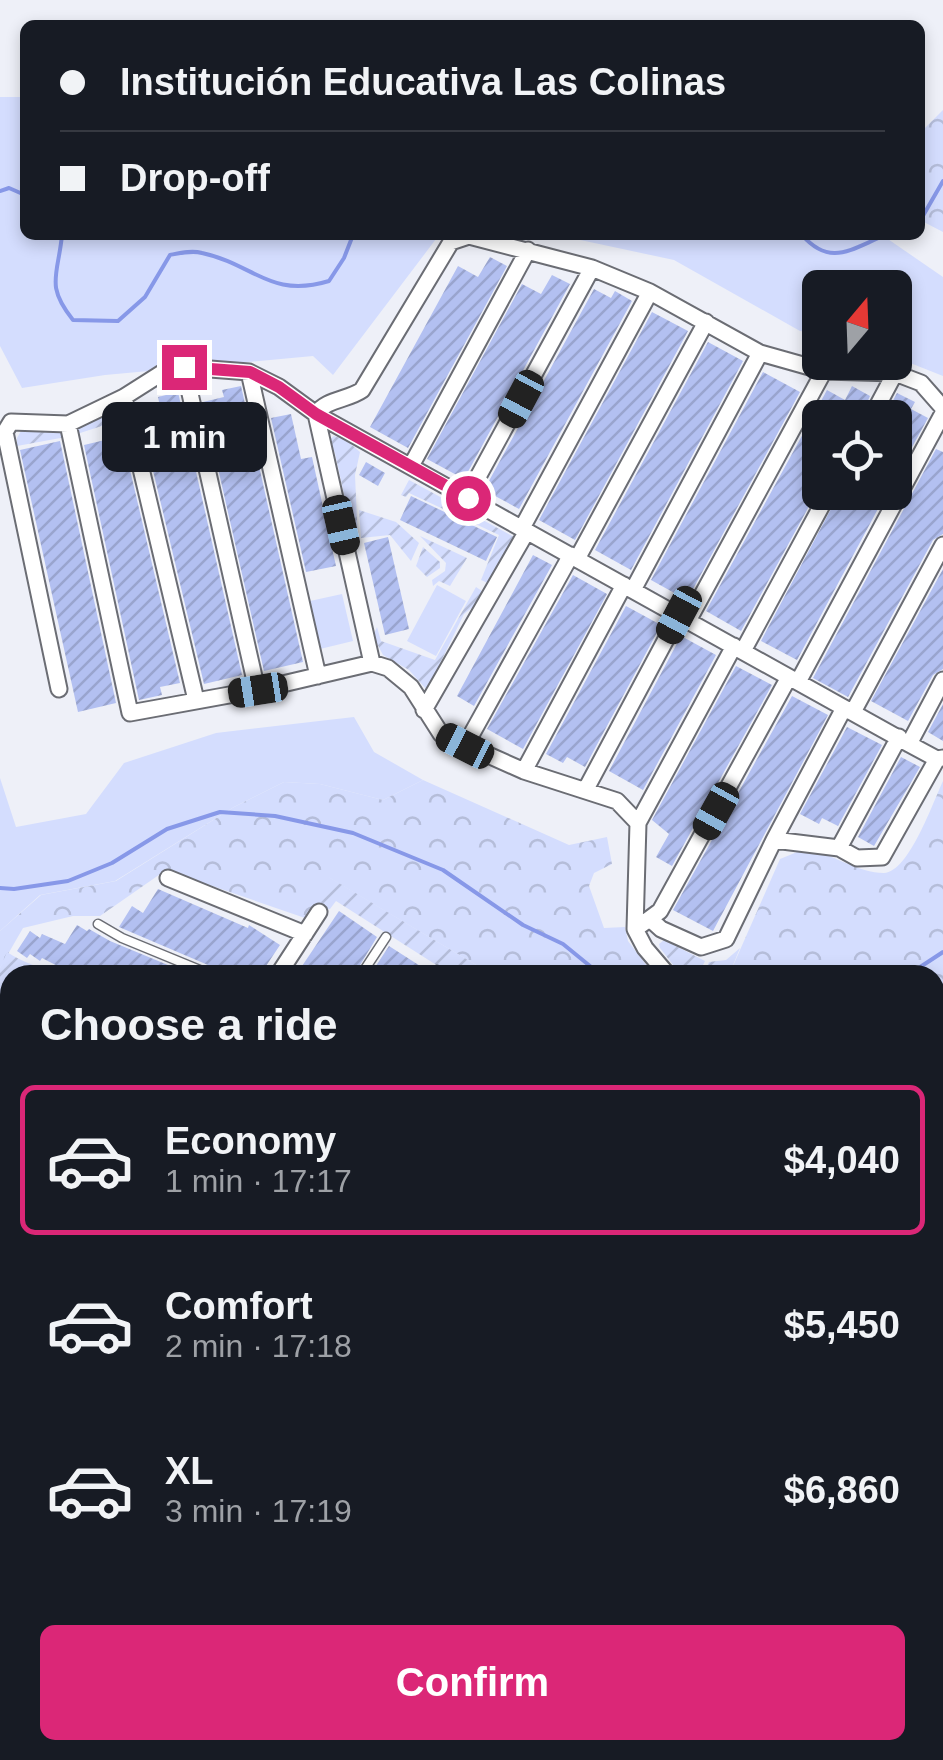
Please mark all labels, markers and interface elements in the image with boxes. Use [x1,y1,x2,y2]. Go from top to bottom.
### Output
text: Institución Educativa Las Colinas [120,61,726,103]
text: Drop-off [120,157,270,199]
north arrow [802,270,912,380]
map controls [802,270,912,510]
route end [162,345,207,390]
car [494,365,548,433]
button: locate [802,400,912,510]
callout: 1 min [101,402,266,472]
text: 1 min [143,419,226,455]
route start [446,476,491,521]
car [320,492,362,558]
car [652,581,706,649]
car [226,670,290,710]
car [431,719,499,773]
car [688,777,744,845]
text: Choose a ride [40,999,338,1050]
icon: car [45,1115,135,1205]
text: Economy [165,1120,336,1162]
text: $4,040 [784,1139,900,1181]
text: 1 min · 17:17 [165,1163,352,1199]
icon: car [45,1280,135,1370]
text: Comfort [165,1285,313,1327]
text: $5,450 [784,1304,900,1346]
text: 2 min · 17:18 [165,1328,352,1364]
icon: car [45,1445,135,1535]
text: XL [165,1450,214,1492]
text: $6,860 [784,1469,900,1511]
text: 3 min · 17:19 [165,1493,352,1529]
button: Confirm [40,1625,905,1740]

